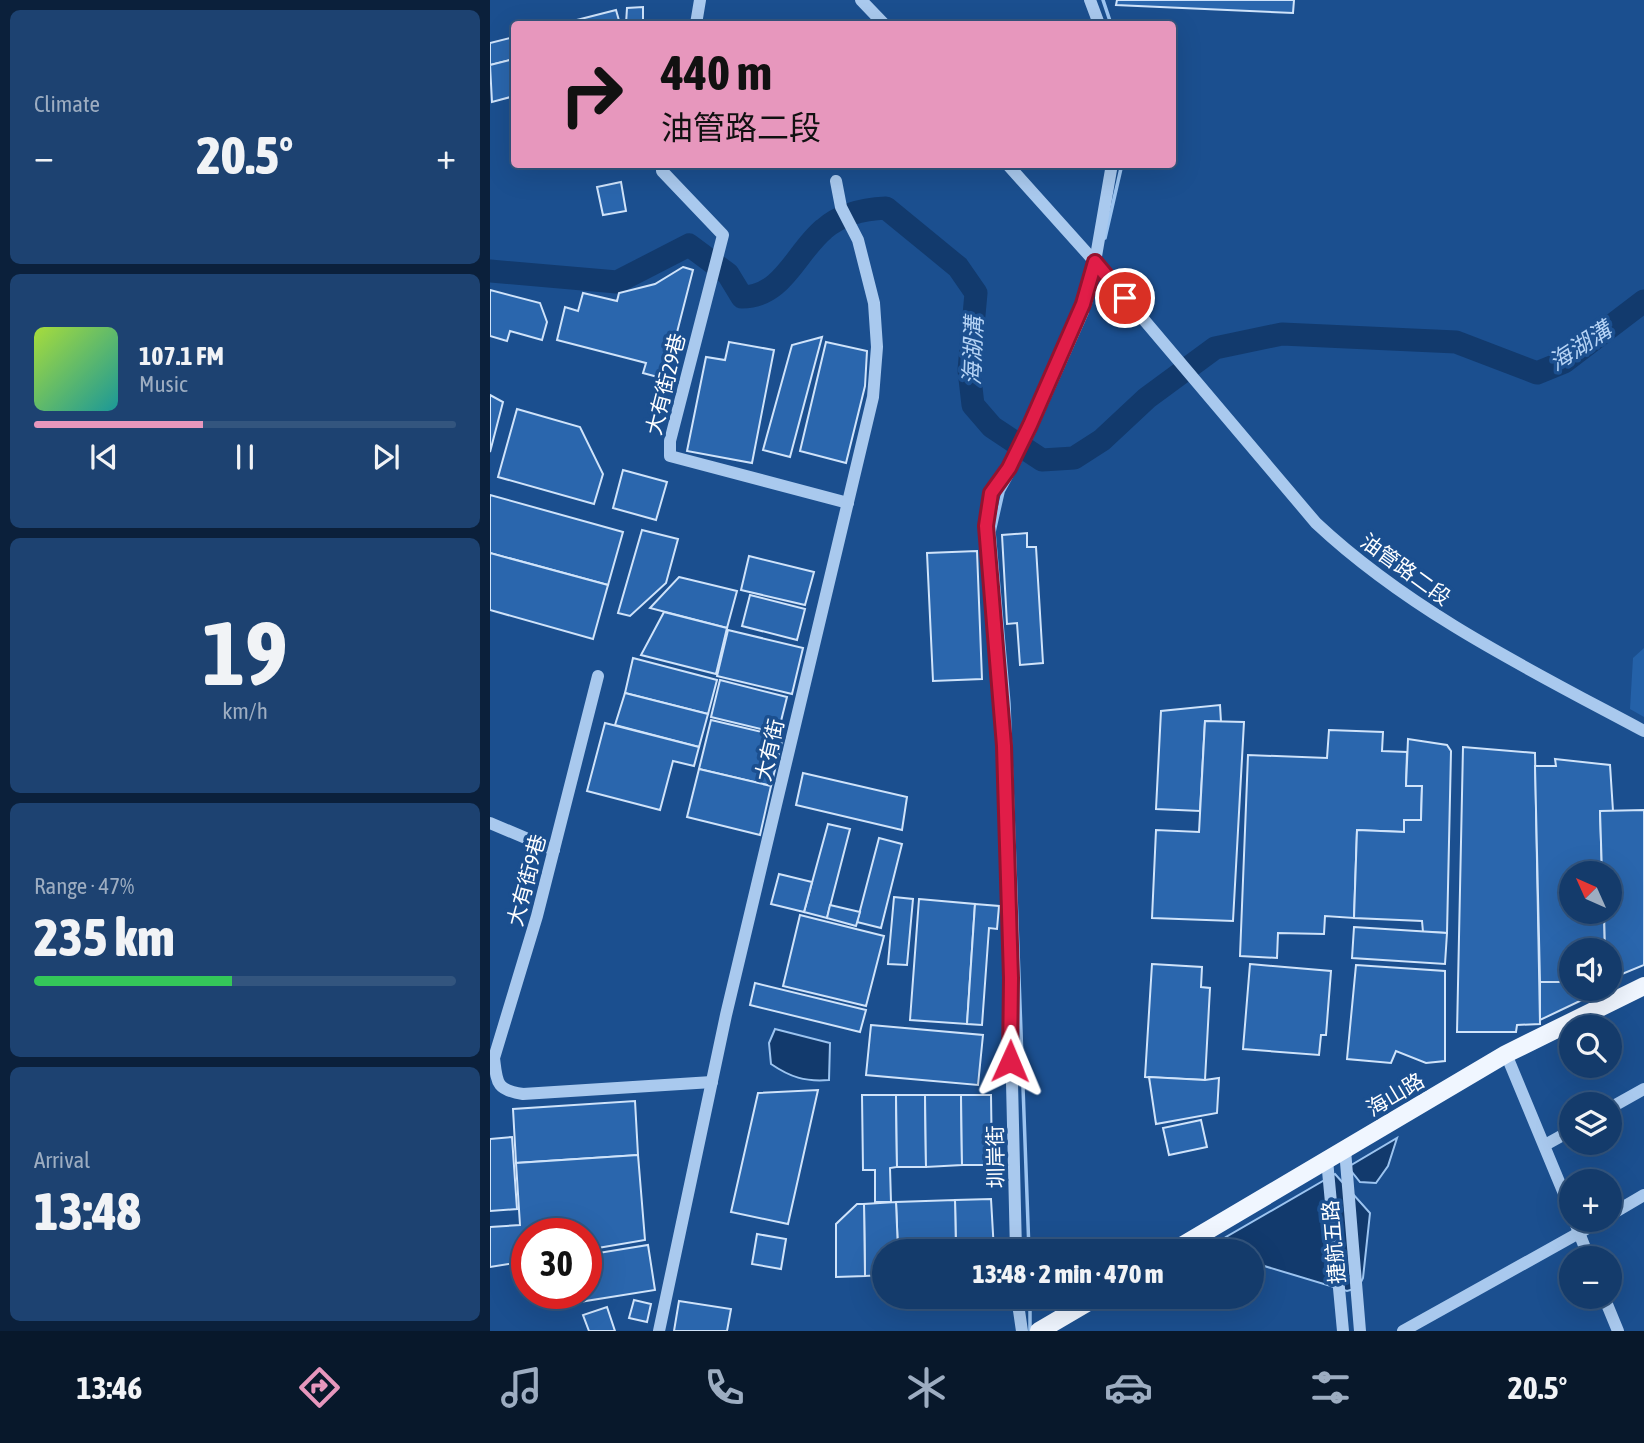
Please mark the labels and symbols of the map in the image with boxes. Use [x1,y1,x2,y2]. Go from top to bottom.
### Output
pin [1095,268,1155,328]
water label: 海湖溝 [959,313,987,386]
water label: 海湖溝 [1544,315,1619,376]
street label: 大有街29巷 [641,331,689,437]
street label: 油管路二段 [1356,528,1456,610]
street label: 大有街 [750,717,788,783]
street label: 大有街9巷 [502,832,550,928]
north arrow [1559,861,1622,924]
position arrow [973,1024,1047,1098]
street label: 海山路 [1362,1067,1428,1121]
street label: 圳岸街 [982,1125,1008,1189]
street label: 捷航五路 [1317,1199,1349,1285]
speed limit sign: 30 [511,1218,602,1309]

